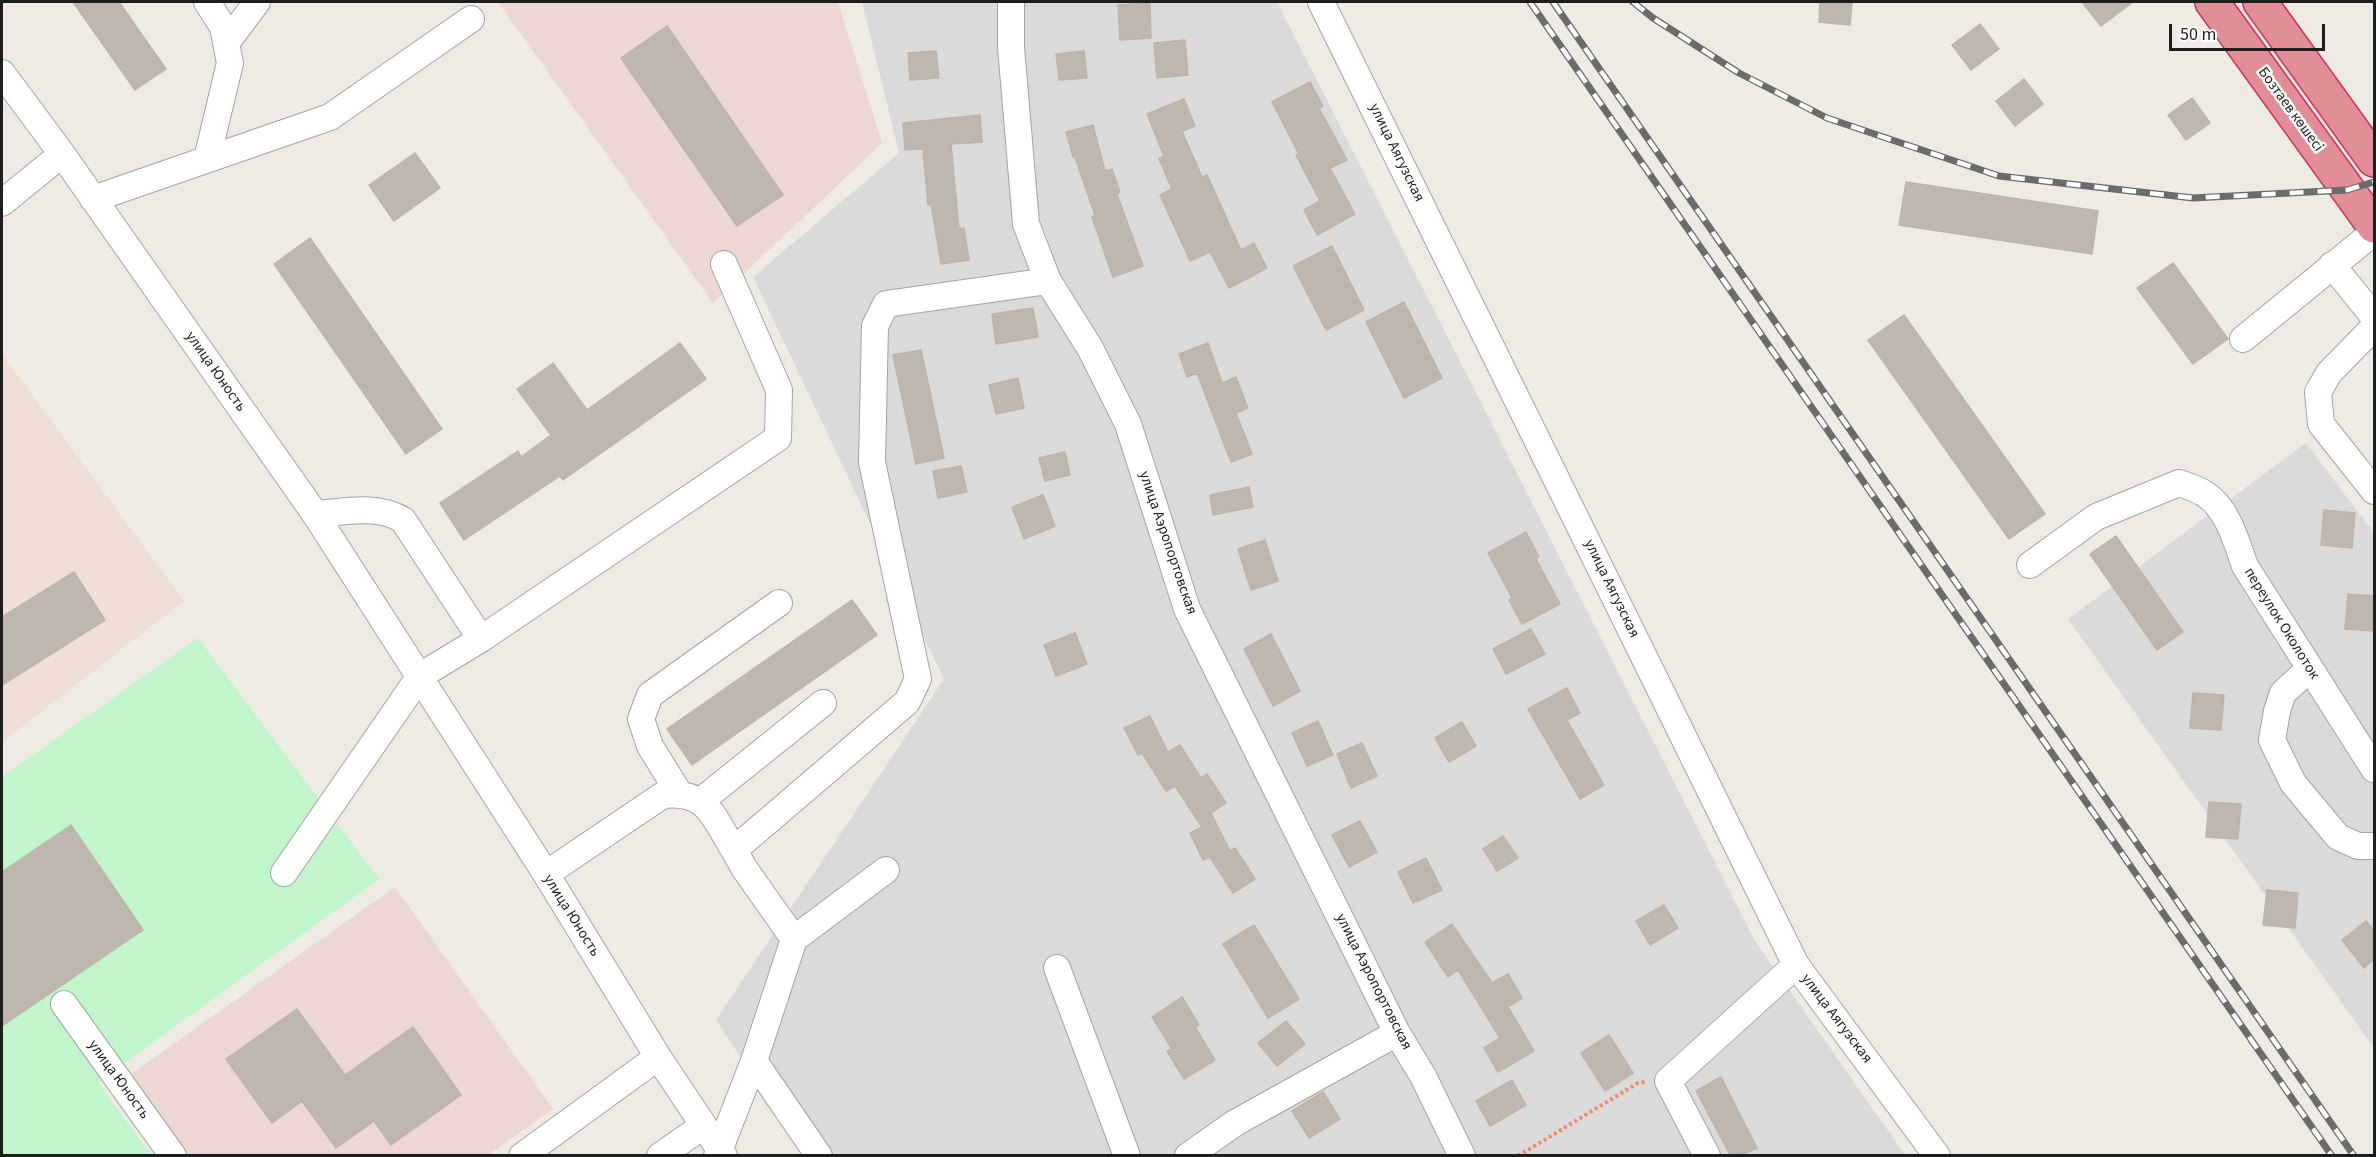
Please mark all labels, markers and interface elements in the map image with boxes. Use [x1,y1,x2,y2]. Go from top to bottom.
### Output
scale bar [2172,12,2328,50]
text: 50 m [2180,22,2216,47]
street label: Бозтаев көшесі [2253,64,2327,156]
street label: улица Аягузская [1364,101,1428,205]
street label: улица Юность [181,329,249,415]
street label: улица Аэропортовская [1134,469,1200,617]
street label: улица Аягузская [1579,537,1643,641]
street label: переулок Околоток [2239,565,2323,683]
street label: улица Юность [539,872,603,960]
street label: улица Аэропортовская [1331,911,1415,1053]
street label: улица Аягузская [1797,971,1875,1067]
street label: улица Юность [83,1037,153,1123]

